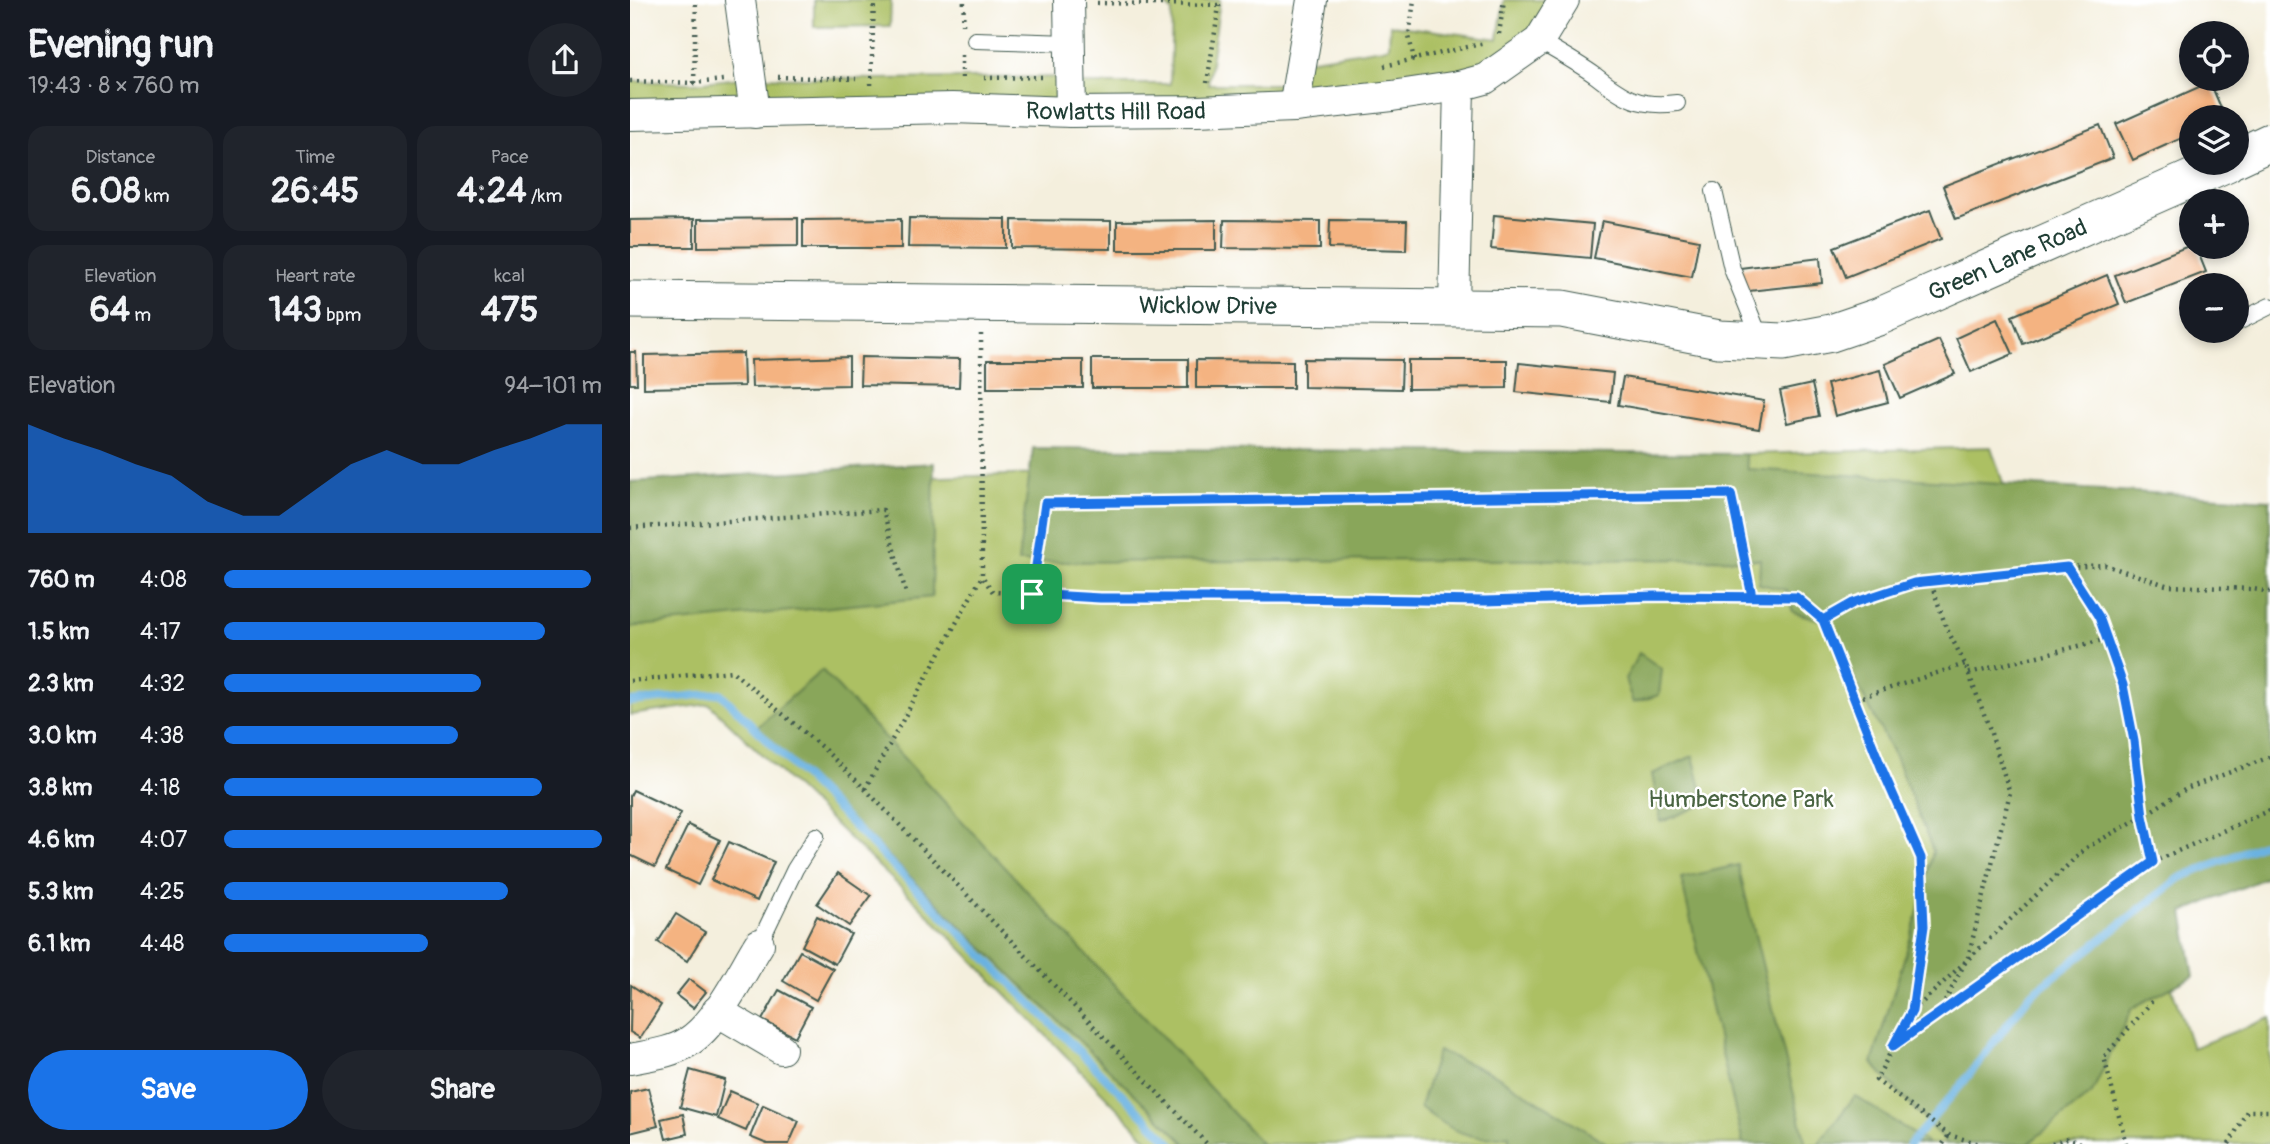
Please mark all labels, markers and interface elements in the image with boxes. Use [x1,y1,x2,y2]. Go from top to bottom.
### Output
text: Evening run [28,21,214,69]
map controls [2179,21,2249,343]
button: locate [2179,21,2249,91]
button: share [528,23,602,97]
text: 19:43 · 8 × 760 m [28,71,199,100]
street label: Rowlatts Hill Road [1025,96,1207,127]
button: layers [2179,105,2249,175]
text: Distance [86,145,155,169]
text: Time [295,145,335,169]
text: Pace [491,145,528,169]
text: 6.08 [71,169,141,213]
text: 26:45 [271,169,359,213]
text: 4:24 [457,169,527,213]
text: km [141,184,170,208]
text: /km [527,184,562,208]
button: + [2179,189,2249,259]
street label: Green Lane Road [1924,212,2091,308]
text: Elevation [84,264,157,288]
text: Heart rate [275,264,355,288]
text: kcal [494,264,525,288]
button: − [2179,273,2249,343]
text: 64 [89,288,130,332]
text: 143 [269,288,322,332]
text: 475 [481,288,539,332]
street label: Wicklow Drive [1139,290,1277,321]
text: m [130,303,151,327]
text: bpm [322,303,361,327]
text: Elevation [28,371,116,400]
text: 94–101 m [504,371,602,400]
pin [1002,564,1062,624]
text: 760 m [28,565,95,594]
text: 4:08 [140,565,187,594]
icon: arrive [1013,575,1051,613]
text: 1.5 km [28,617,90,646]
text: 4:17 [140,617,181,646]
text: 2.3 km [28,669,94,698]
text: 4:32 [140,669,185,698]
text: 3.0 km [28,721,97,750]
text: 4:38 [140,721,184,750]
text: 3.8 km [28,773,92,802]
text: 4:18 [140,773,180,802]
park label: Humberstone Park [1648,785,1834,814]
text: 4.6 km [28,825,95,854]
text: 4:07 [140,825,187,854]
text: 5.3 km [28,877,93,906]
text: 4:25 [140,877,185,906]
text: 6.1 km [28,929,90,958]
text: 4:48 [140,929,184,958]
button: Save [28,1050,308,1130]
button: Share [322,1050,602,1130]

